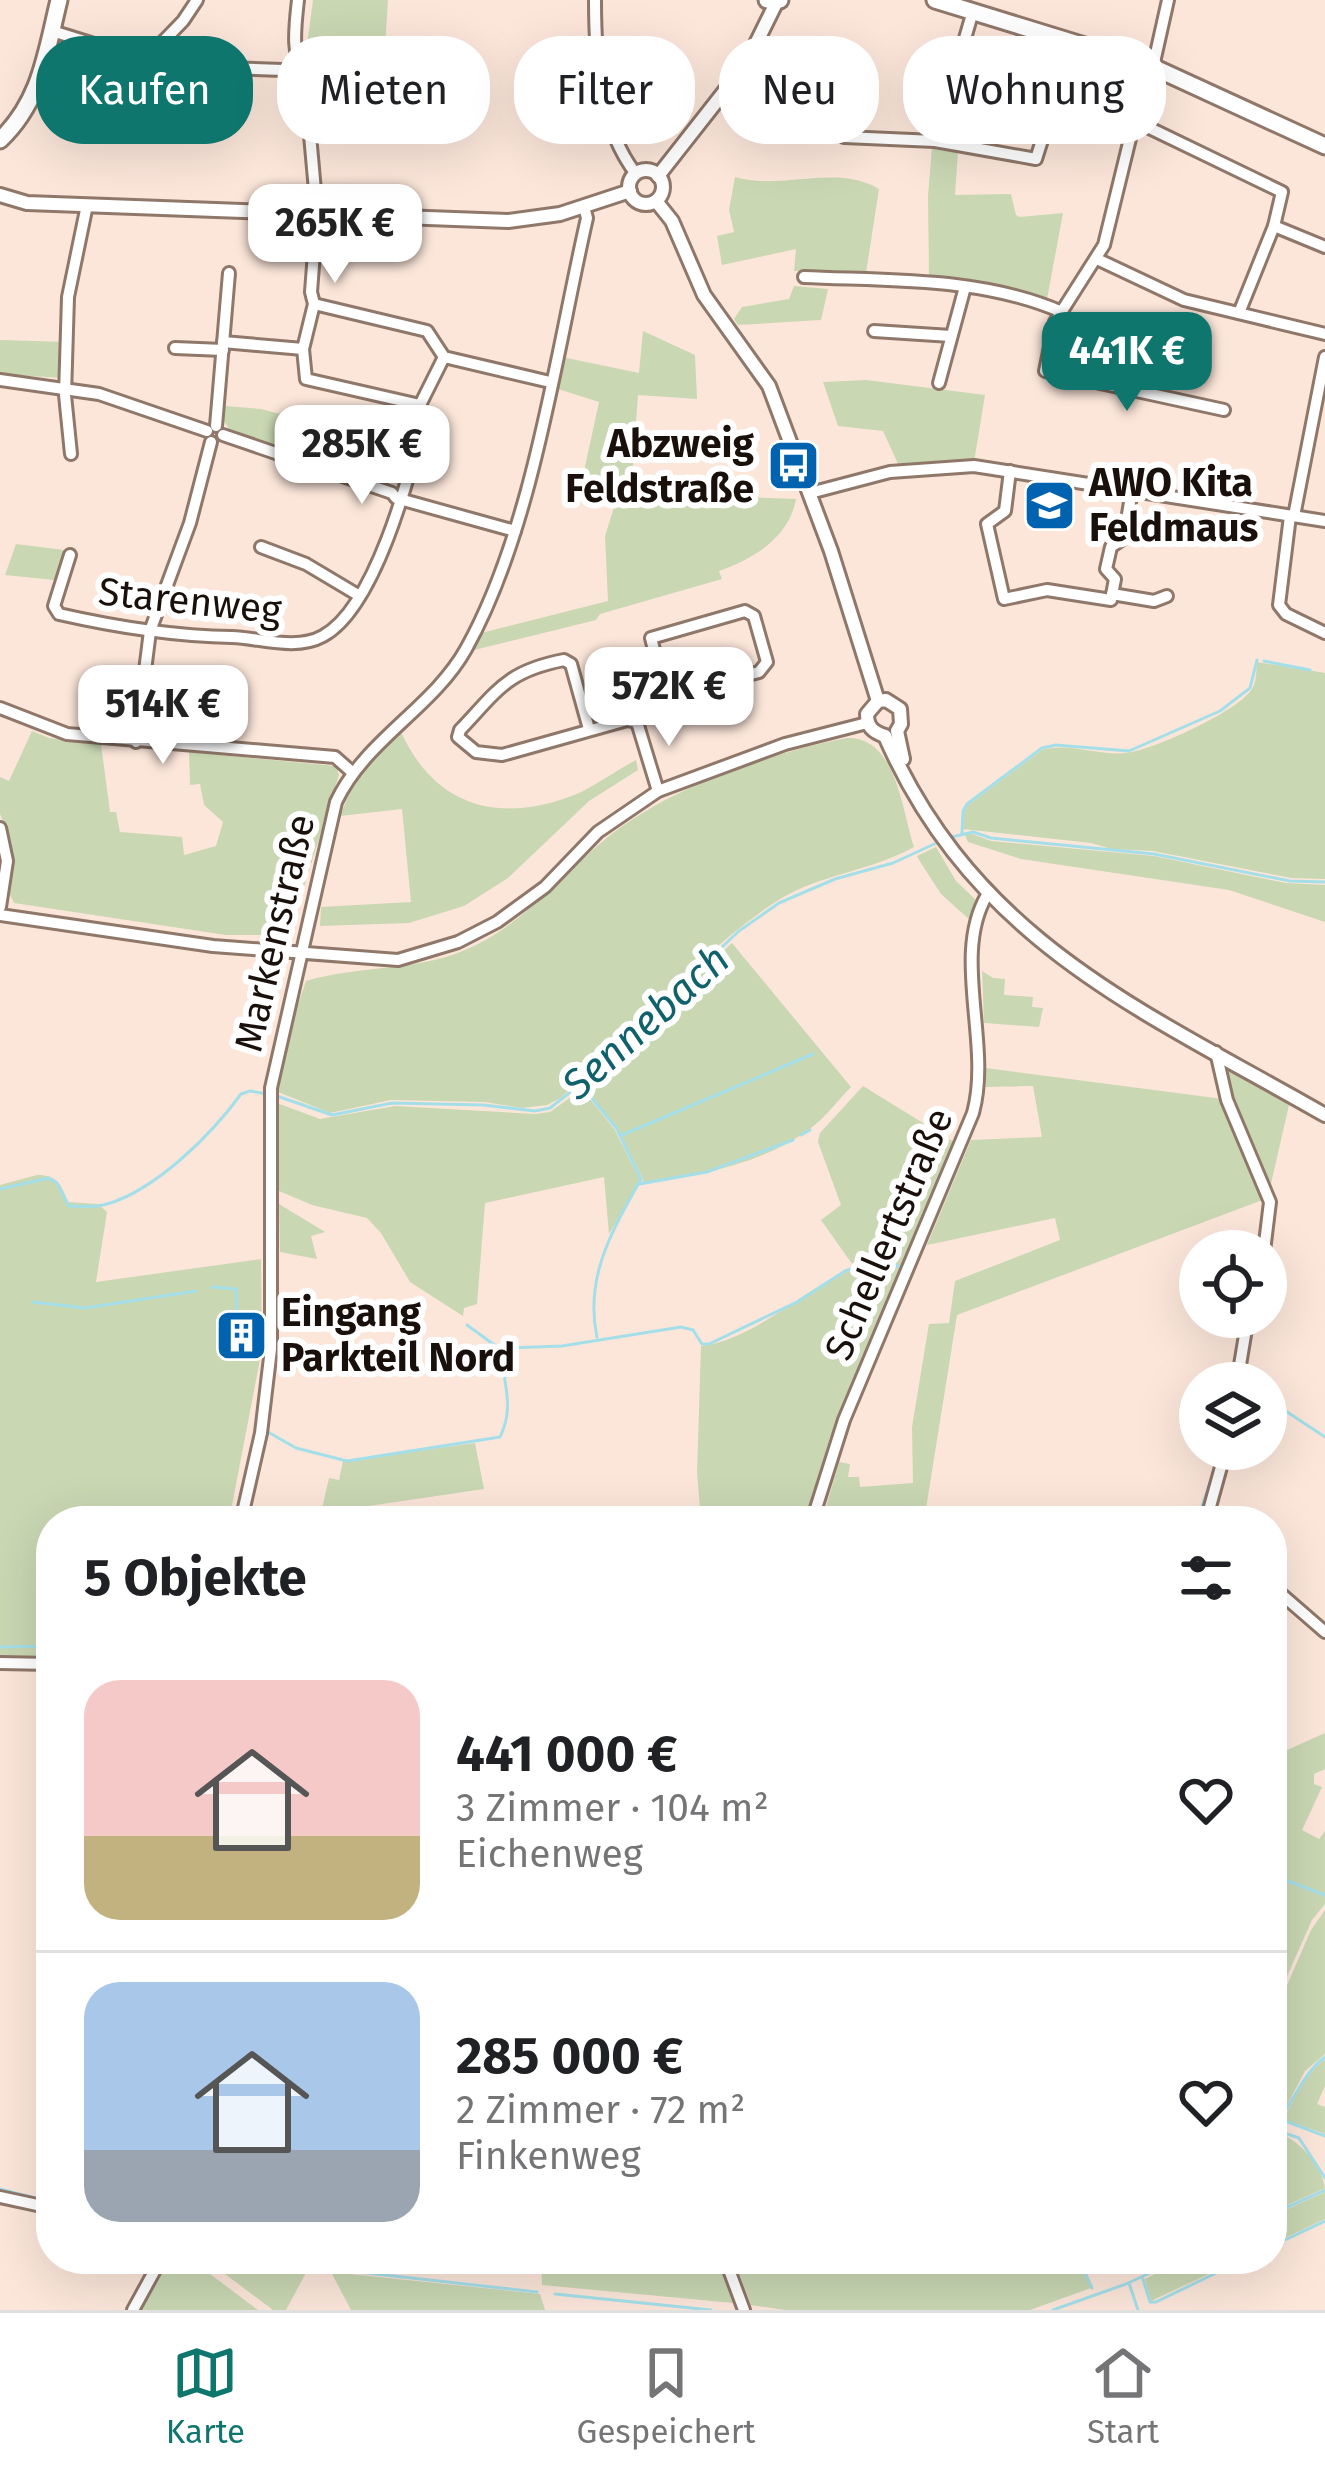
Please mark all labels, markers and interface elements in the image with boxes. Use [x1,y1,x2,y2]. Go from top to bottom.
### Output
chip: Kaufen [36,36,253,144]
chip: Mieten [277,36,490,144]
chip: Filter [514,36,695,144]
chip: Neu [719,36,879,144]
chip: Wohnung [903,36,1166,144]
pin: 265K € [237,184,433,286]
text: 265K € [275,200,395,246]
pin: 441K € [1029,312,1225,414]
text: 441K € [1069,328,1185,374]
pin: 285K € [264,405,460,507]
text: 285K € [302,421,422,467]
place label: Abzweig Feldstraße [565,421,755,512]
bus stop icon: Abzweig Feldstraße [765,438,821,494]
place label: AWO Kita Feldmaus [1088,460,1259,551]
school or university icon: AWO Kita Feldmaus [1022,477,1078,533]
street label: Starenweg [96,569,284,634]
pin: 572K € [571,647,767,749]
text: 572K € [612,663,726,709]
pin: 514K € [65,665,261,767]
text: 514K € [105,681,221,727]
street label: Markenstraße [225,810,325,1056]
water label: Sennebach [552,934,740,1111]
street label: Schellertstraße [815,1101,963,1367]
map controls [1179,1230,1287,1470]
button: locate [1179,1230,1287,1338]
place label: Eingang Parkteil Nord [281,1290,515,1381]
building icon: Eingang Parkteil Nord [214,1307,270,1363]
button: layers [1179,1362,1287,1470]
icon: filters [1173,1545,1239,1611]
text: 5 Objekte [84,1547,307,1609]
text: 441 000 € [456,1723,677,1785]
icon: home [180,1728,324,1872]
icon: heart [1173,1767,1239,1833]
text: 3 Zimmer · 104 m² [456,1785,769,1831]
text: Eichenweg [456,1831,643,1877]
text: 285 000 € [456,2025,683,2087]
icon: home [180,2030,324,2174]
icon: heart [1173,2069,1239,2135]
text: 2 Zimmer · 72 m² [456,2087,745,2133]
text: Finkenweg [456,2133,641,2179]
tab: Karte [166,2340,245,2452]
tab: Gespeichert [577,2340,755,2452]
tab: Start [1087,2340,1159,2452]

